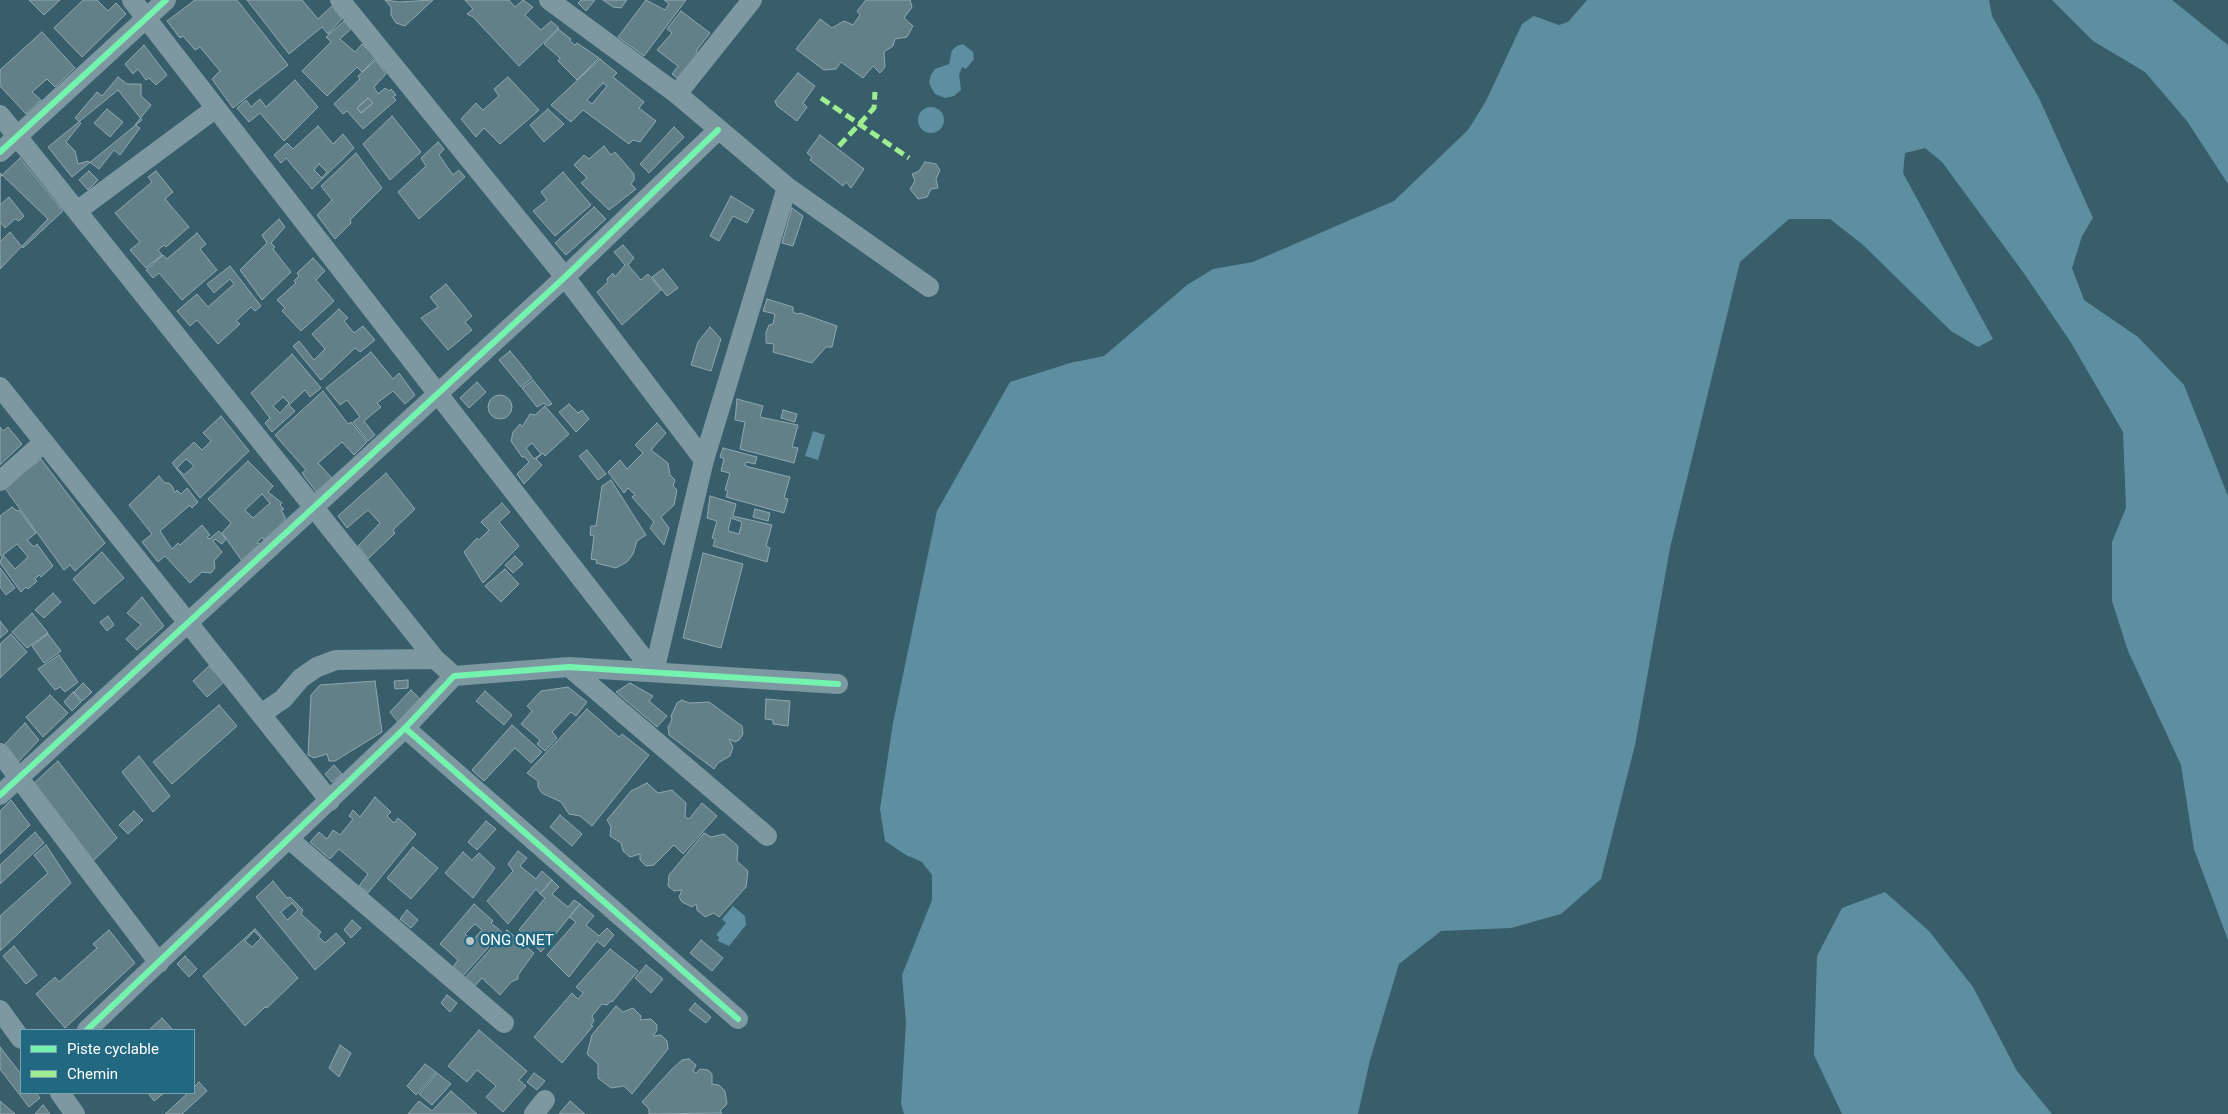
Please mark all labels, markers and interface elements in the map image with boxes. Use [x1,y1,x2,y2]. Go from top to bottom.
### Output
place label: ONG QNET [480,932,554,950]
marker: ONG QNET [464,935,476,947]
legend [20,1029,195,1094]
text: Piste cyclable [67,1040,159,1058]
text: Chemin [67,1065,118,1083]

